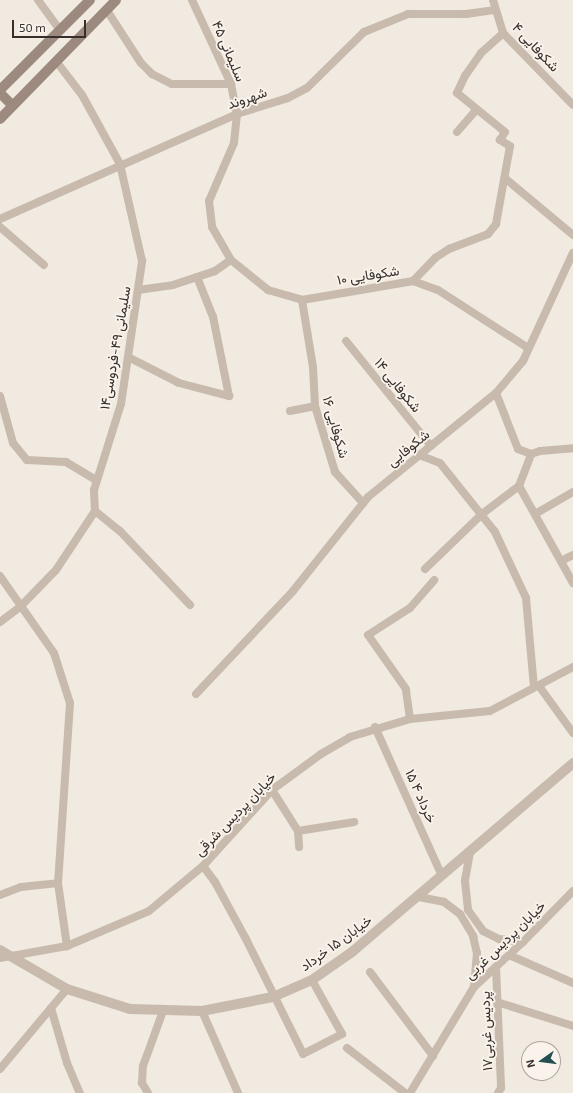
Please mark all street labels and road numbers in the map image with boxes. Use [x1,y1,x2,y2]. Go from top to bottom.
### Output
street label: سلیمانی ۴۵ [209,18,249,84]
street label: شکوفایی ۴ [509,19,563,75]
street label: شهروند [225,83,269,113]
street label: شکوفایی ۱۰ [336,262,400,288]
street label: سلیمانی ۴۹-فردوسی۱۴ [96,285,134,411]
street label: شکوفایی ۱۴ [371,354,425,416]
street label: شکوفایی ۱۶ [319,394,353,460]
street label: شکوفایی [383,426,433,470]
street label: ۱۵ خرداد ۴ [402,767,440,825]
street label: خیابان پردیس شرقی [191,769,279,859]
street label: خیابان پردیس غربی [461,897,549,983]
street label: خیابان ۱۵ خرداد [297,911,375,975]
street label: پردیس غربی۱۷ [476,991,496,1071]

